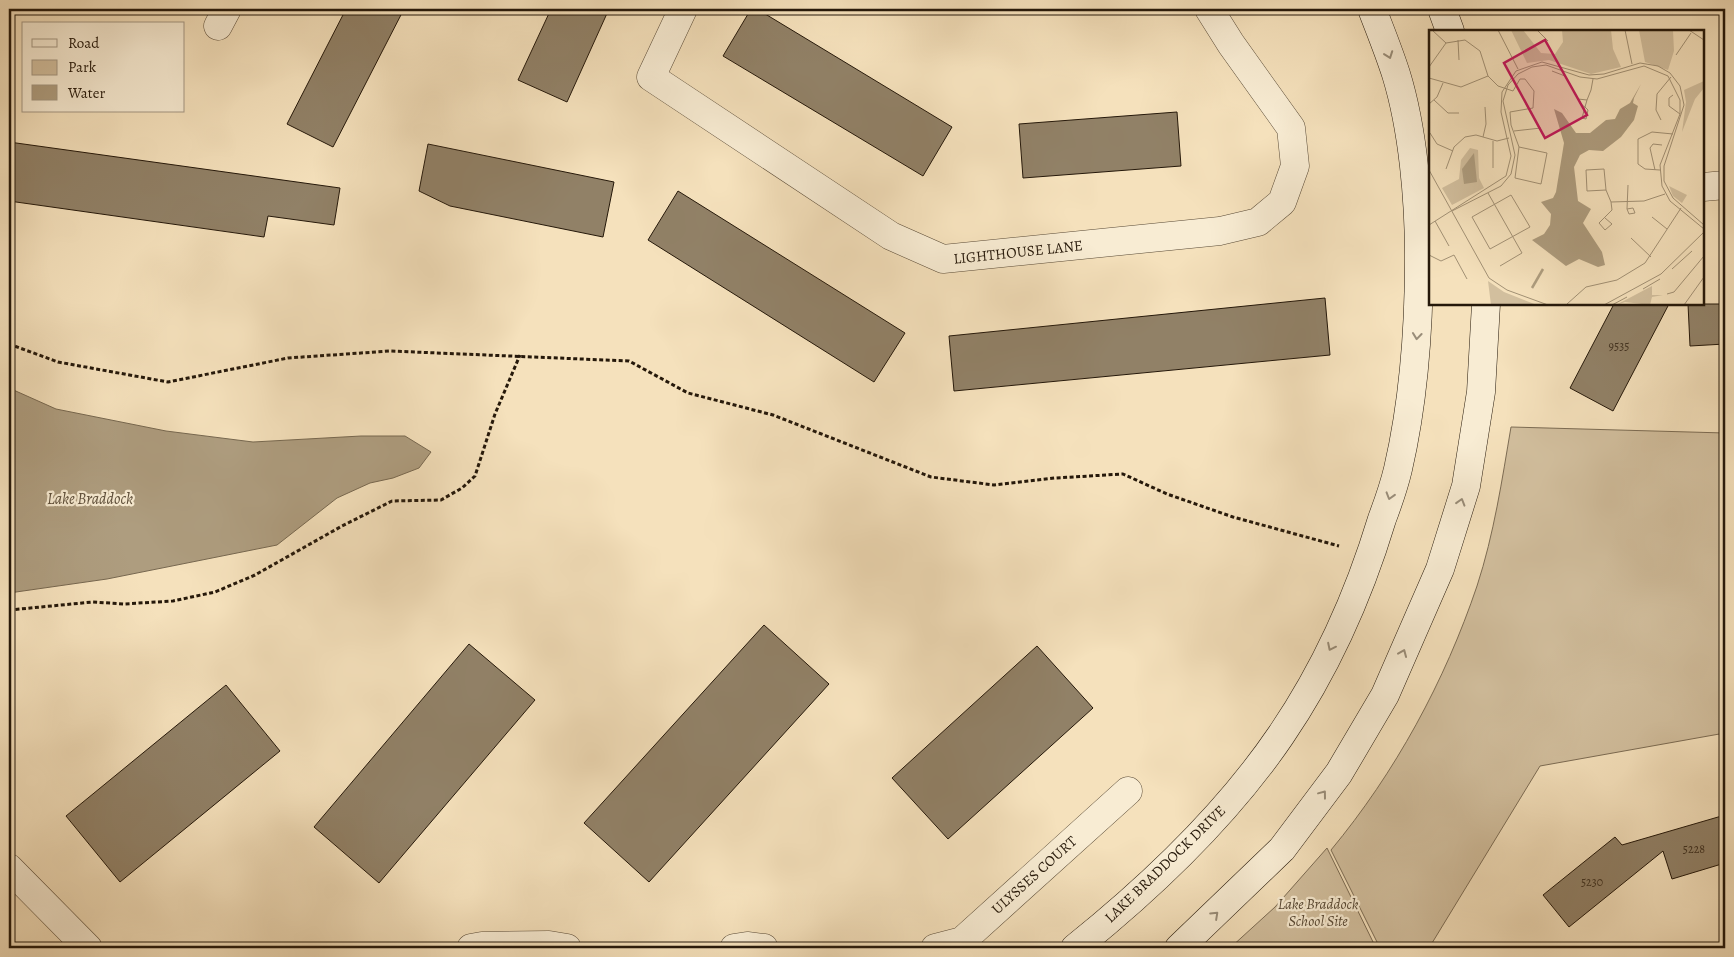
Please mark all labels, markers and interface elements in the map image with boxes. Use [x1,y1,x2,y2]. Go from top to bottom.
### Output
legend [22,22,185,112]
inset map [1429,30,1704,305]
text: Road [68,33,100,53]
one-way arrow [1383,50,1393,58]
text: Park [68,57,97,77]
text: Water [67,83,105,103]
street label: LIGHTHOUSE LANE [952,235,1084,269]
one-way arrow [1412,332,1423,340]
house number: 9535 [1609,338,1629,354]
water label: Lake Braddock [47,488,133,510]
one-way arrow [1385,491,1395,500]
one-way arrow [1455,498,1465,506]
one-way arrow [1327,642,1337,651]
one-way arrow [1397,649,1408,658]
one-way arrow [1317,790,1326,800]
street label: LAKE BRADDOCK DRIVE [1100,801,1230,927]
street label: ULYSSES COURT [987,831,1081,919]
house number: 5228 [1683,841,1705,857]
house number: 5230 [1581,874,1603,890]
park label: Lake Braddock School Site [1278,894,1359,931]
one-way arrow [1210,912,1219,921]

